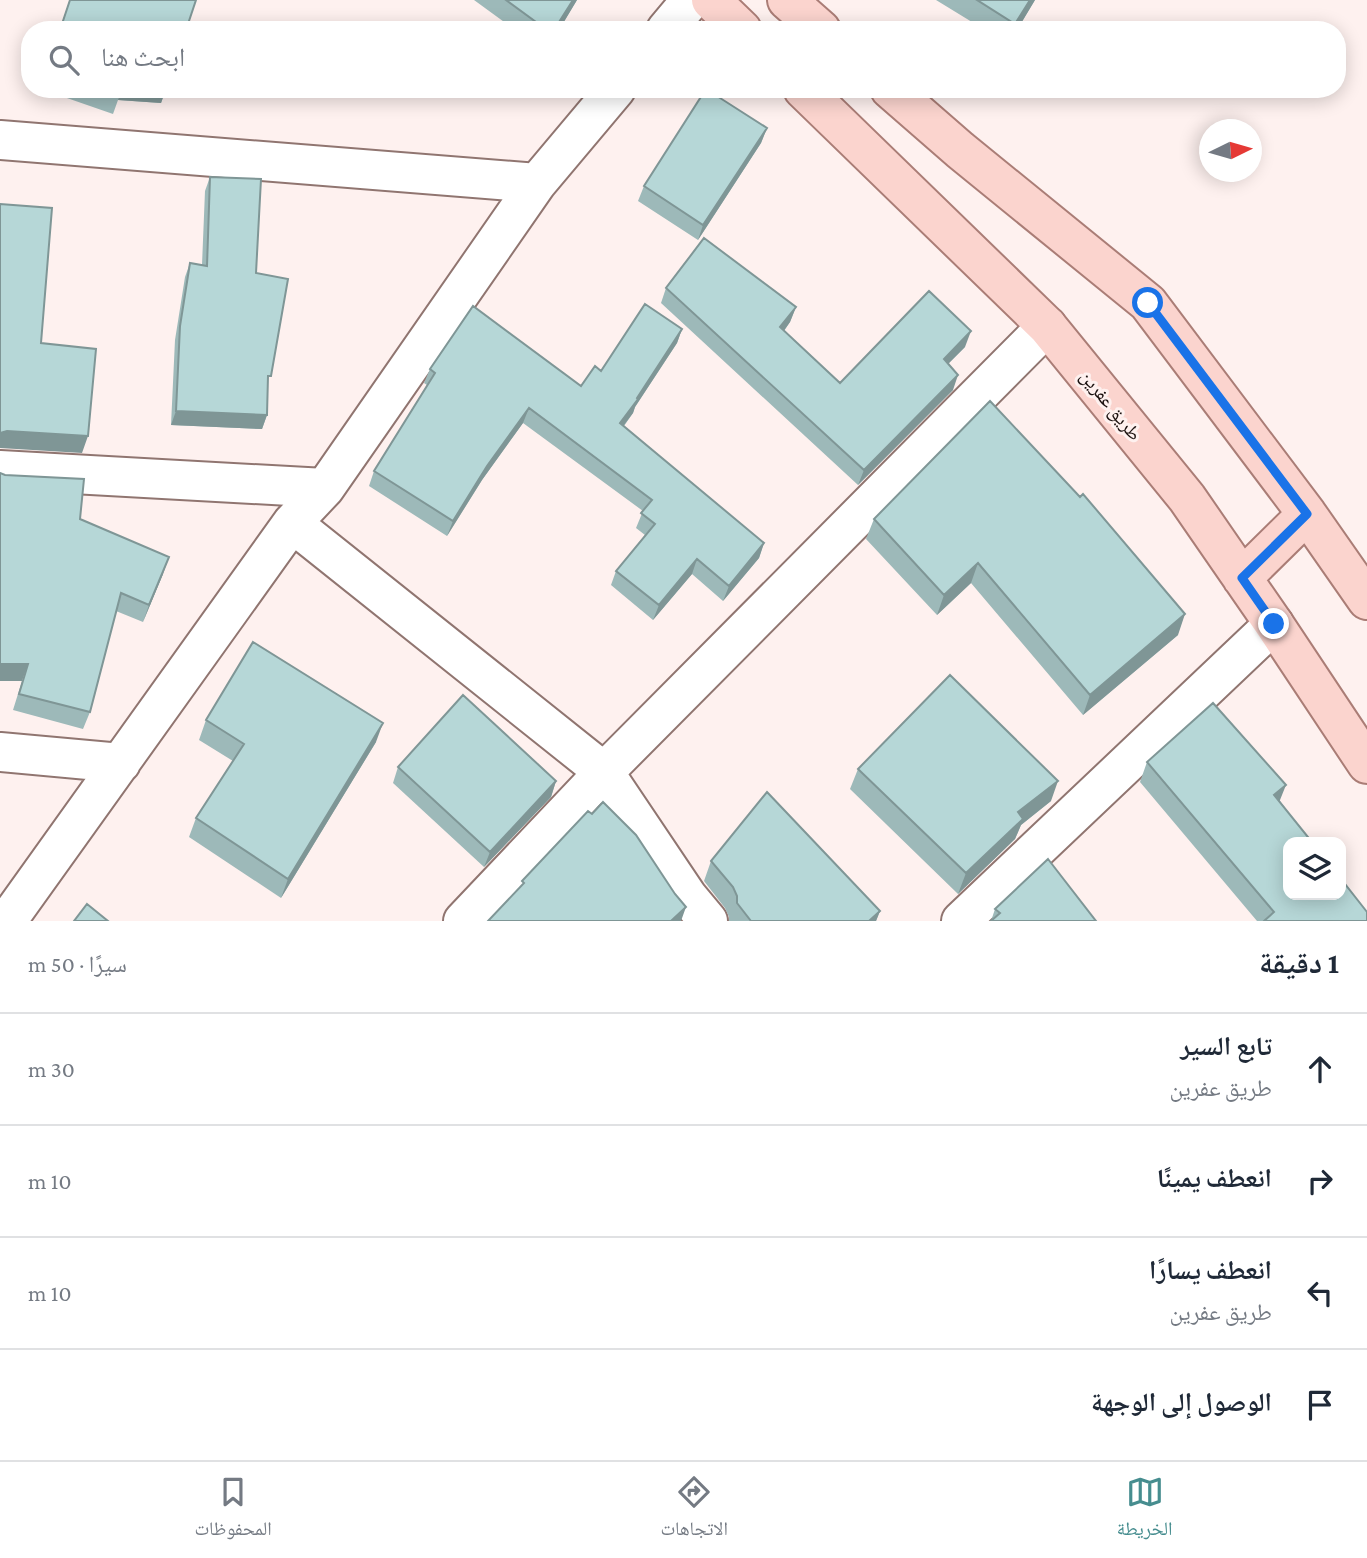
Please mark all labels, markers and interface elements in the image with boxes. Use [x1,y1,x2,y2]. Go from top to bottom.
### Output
search box [21,21,1346,98]
icon: search [45,41,83,79]
text: ابحث هنا [101,43,185,72]
north arrow [1199,119,1262,182]
route start [1132,287,1163,318]
street label: طريق عفرين [1075,365,1146,445]
route end [1258,608,1289,639]
map controls [1283,837,1346,900]
button: layers [1283,837,1346,900]
text: 1 دقيقة [1259,946,1339,979]
text: سيرًا · 50 m [28,951,127,977]
text: تابع السير [1180,1032,1272,1061]
icon: ahead [1301,1050,1339,1088]
text: 30 m [28,1056,75,1082]
text: طريق عفرين [1169,1075,1272,1101]
icon: right [1301,1162,1339,1200]
text: انعطف يمينًا [1157,1164,1272,1193]
text: 10 m [28,1168,71,1194]
text: انعطف يسارًا [1149,1256,1272,1285]
icon: left [1301,1274,1339,1312]
text: 10 m [28,1280,71,1306]
text: طريق عفرين [1169,1299,1272,1325]
icon: arrive [1301,1386,1339,1424]
text: الوصول إلى الوجهة [1091,1388,1272,1417]
tab: المحفوظات [194,1473,272,1547]
tab: الاتجاهات [660,1473,728,1547]
tab: الخريطة [1117,1473,1173,1547]

